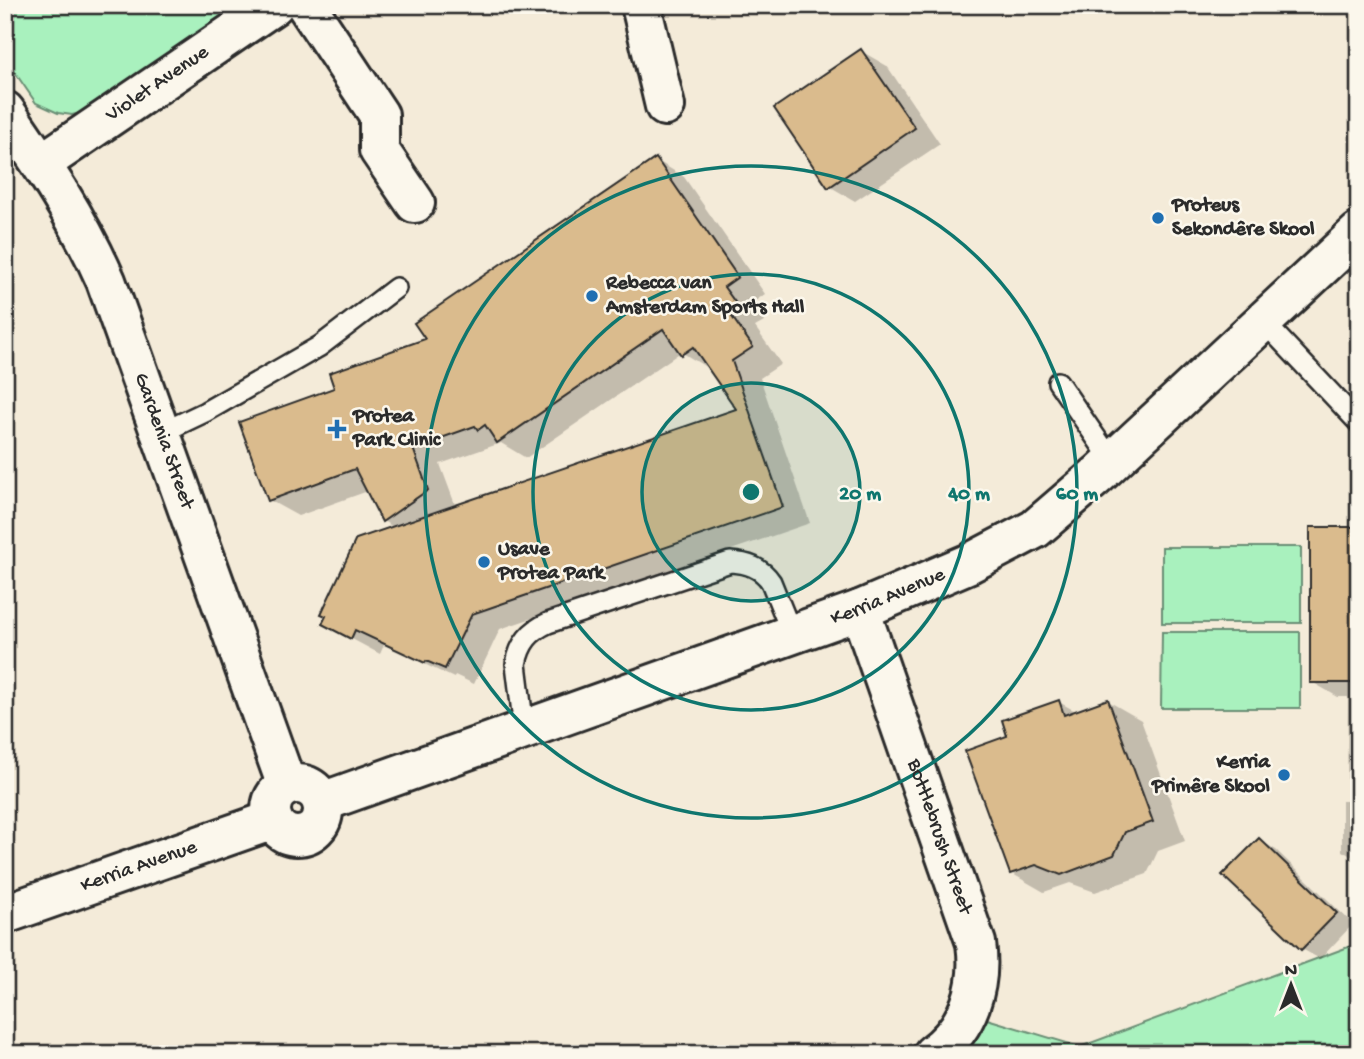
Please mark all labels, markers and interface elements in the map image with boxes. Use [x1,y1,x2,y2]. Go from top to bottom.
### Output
street label: Violet Avenue [101,40,215,129]
place label: Proteus Sekondêre Skool [1171,194,1315,243]
marker: Proteus Sekondêre Skool [1150,210,1166,226]
place label: Rebecca van Amsterdam Sports Hall [605,272,805,321]
marker: Rebecca van Amsterdam Sports Hall [584,288,600,304]
street label: Gardenia Street [127,370,200,515]
place label: Protea Park Clinic [352,405,442,454]
marker: Protea Park Clinic [327,419,347,439]
centre of rings [739,480,763,504]
text: 20 m [839,483,881,508]
text: 40 m [947,483,990,508]
text: 60 m [1056,483,1098,508]
place label: Usave Protea Park [497,538,607,587]
marker: Usave Protea Park [476,554,492,570]
street label: Kerria Avenue [827,562,950,632]
place label: Kerria Primêre Skool [1151,751,1271,800]
street label: Bottlebrush Street [900,755,978,920]
marker: Kerria Primêre Skool [1276,767,1292,783]
street label: Kerria Avenue [77,835,202,899]
north arrow [1256,950,1326,1020]
text: N [1285,960,1297,983]

